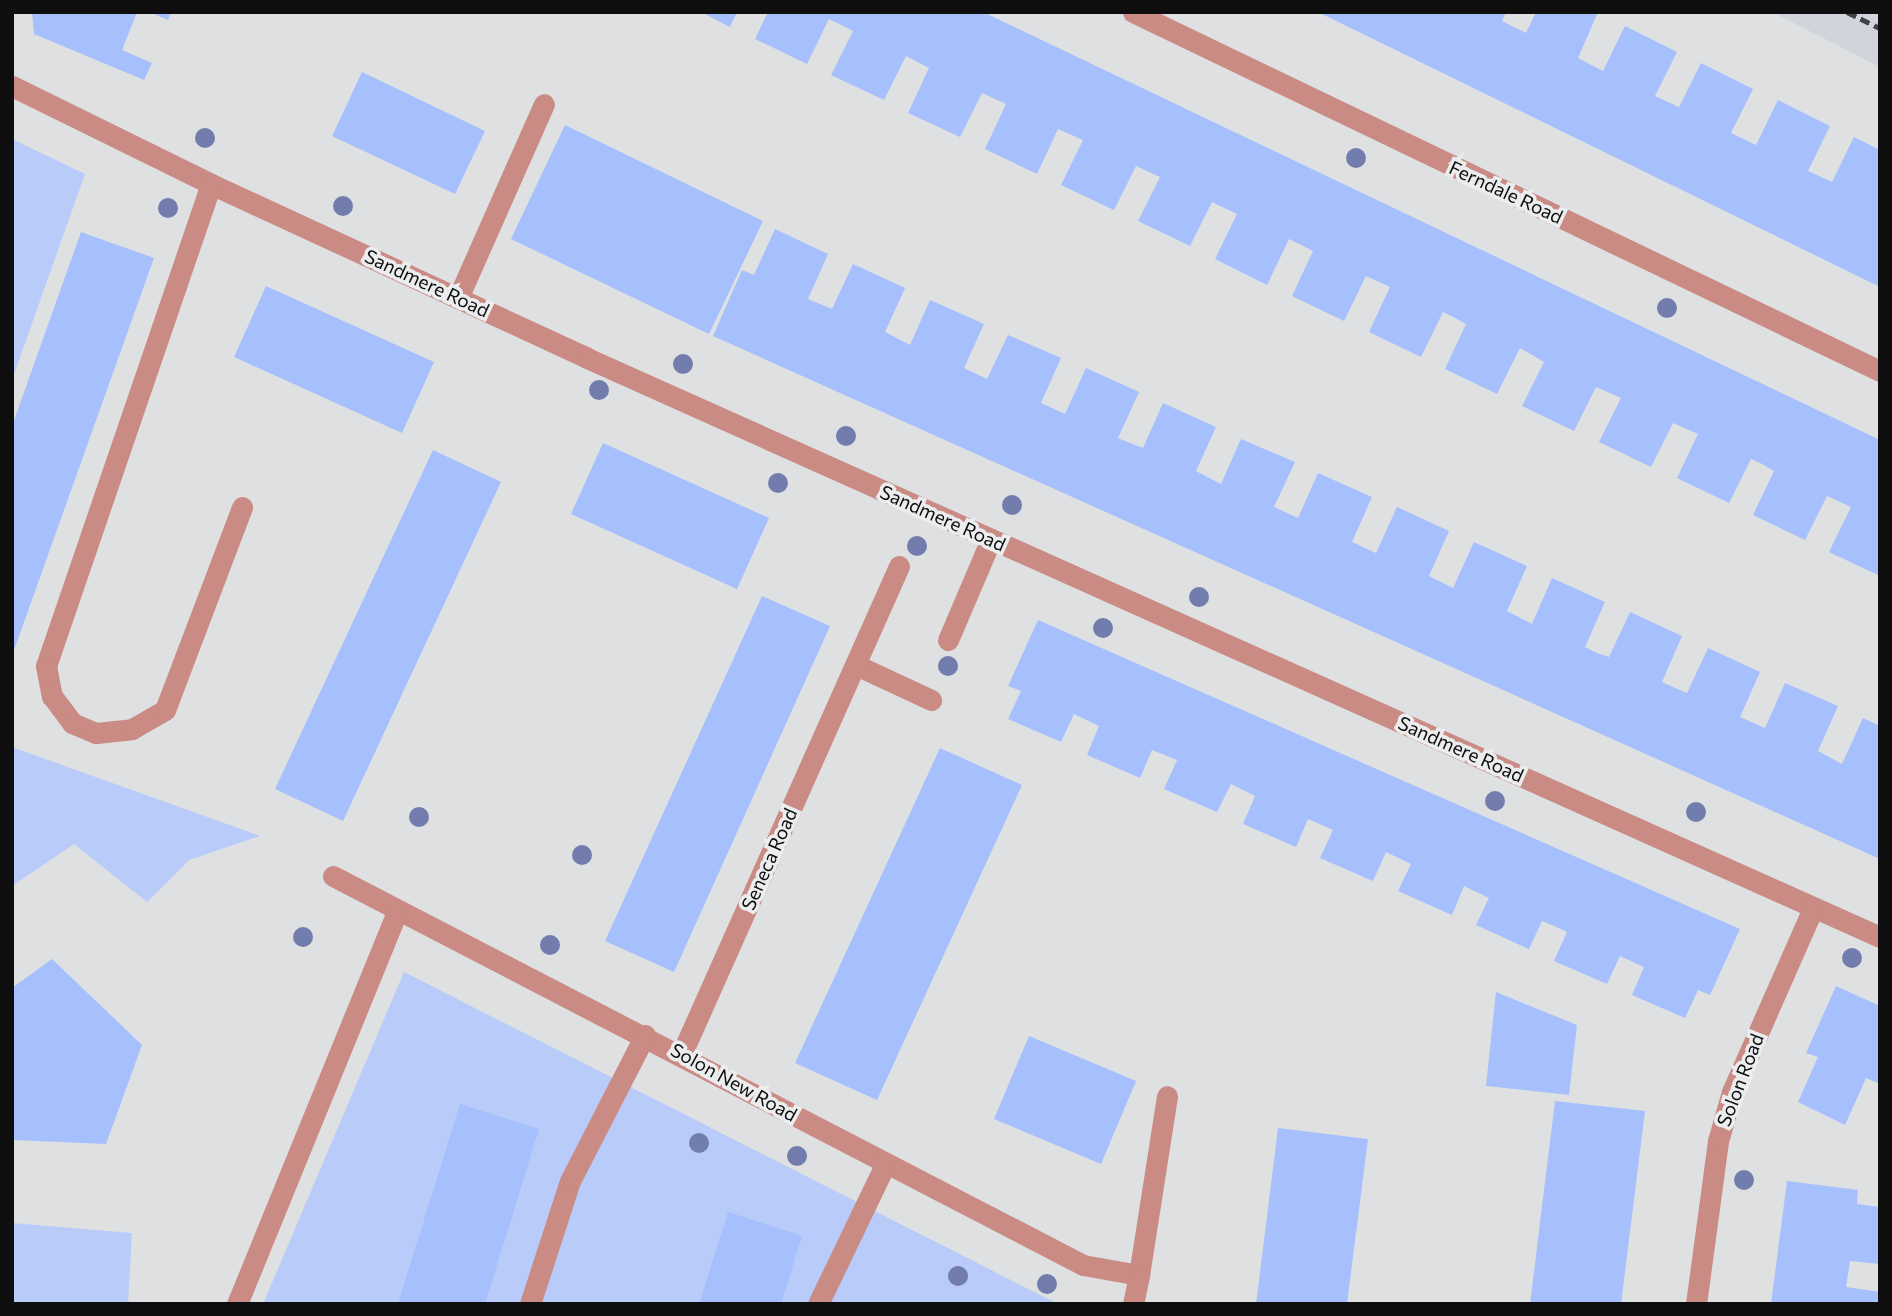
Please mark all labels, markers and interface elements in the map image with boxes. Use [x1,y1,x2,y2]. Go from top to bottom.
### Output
street label: Ferndale Road [1446,156,1566,228]
street label: Sandmere Road [361,244,493,322]
street label: Sandmere Road [877,480,1009,556]
street label: Sandmere Road [1395,711,1527,787]
street label: Seneca Road [736,804,802,914]
street label: Solon Road [1712,1030,1768,1130]
street label: Solon New Road [667,1038,801,1126]

